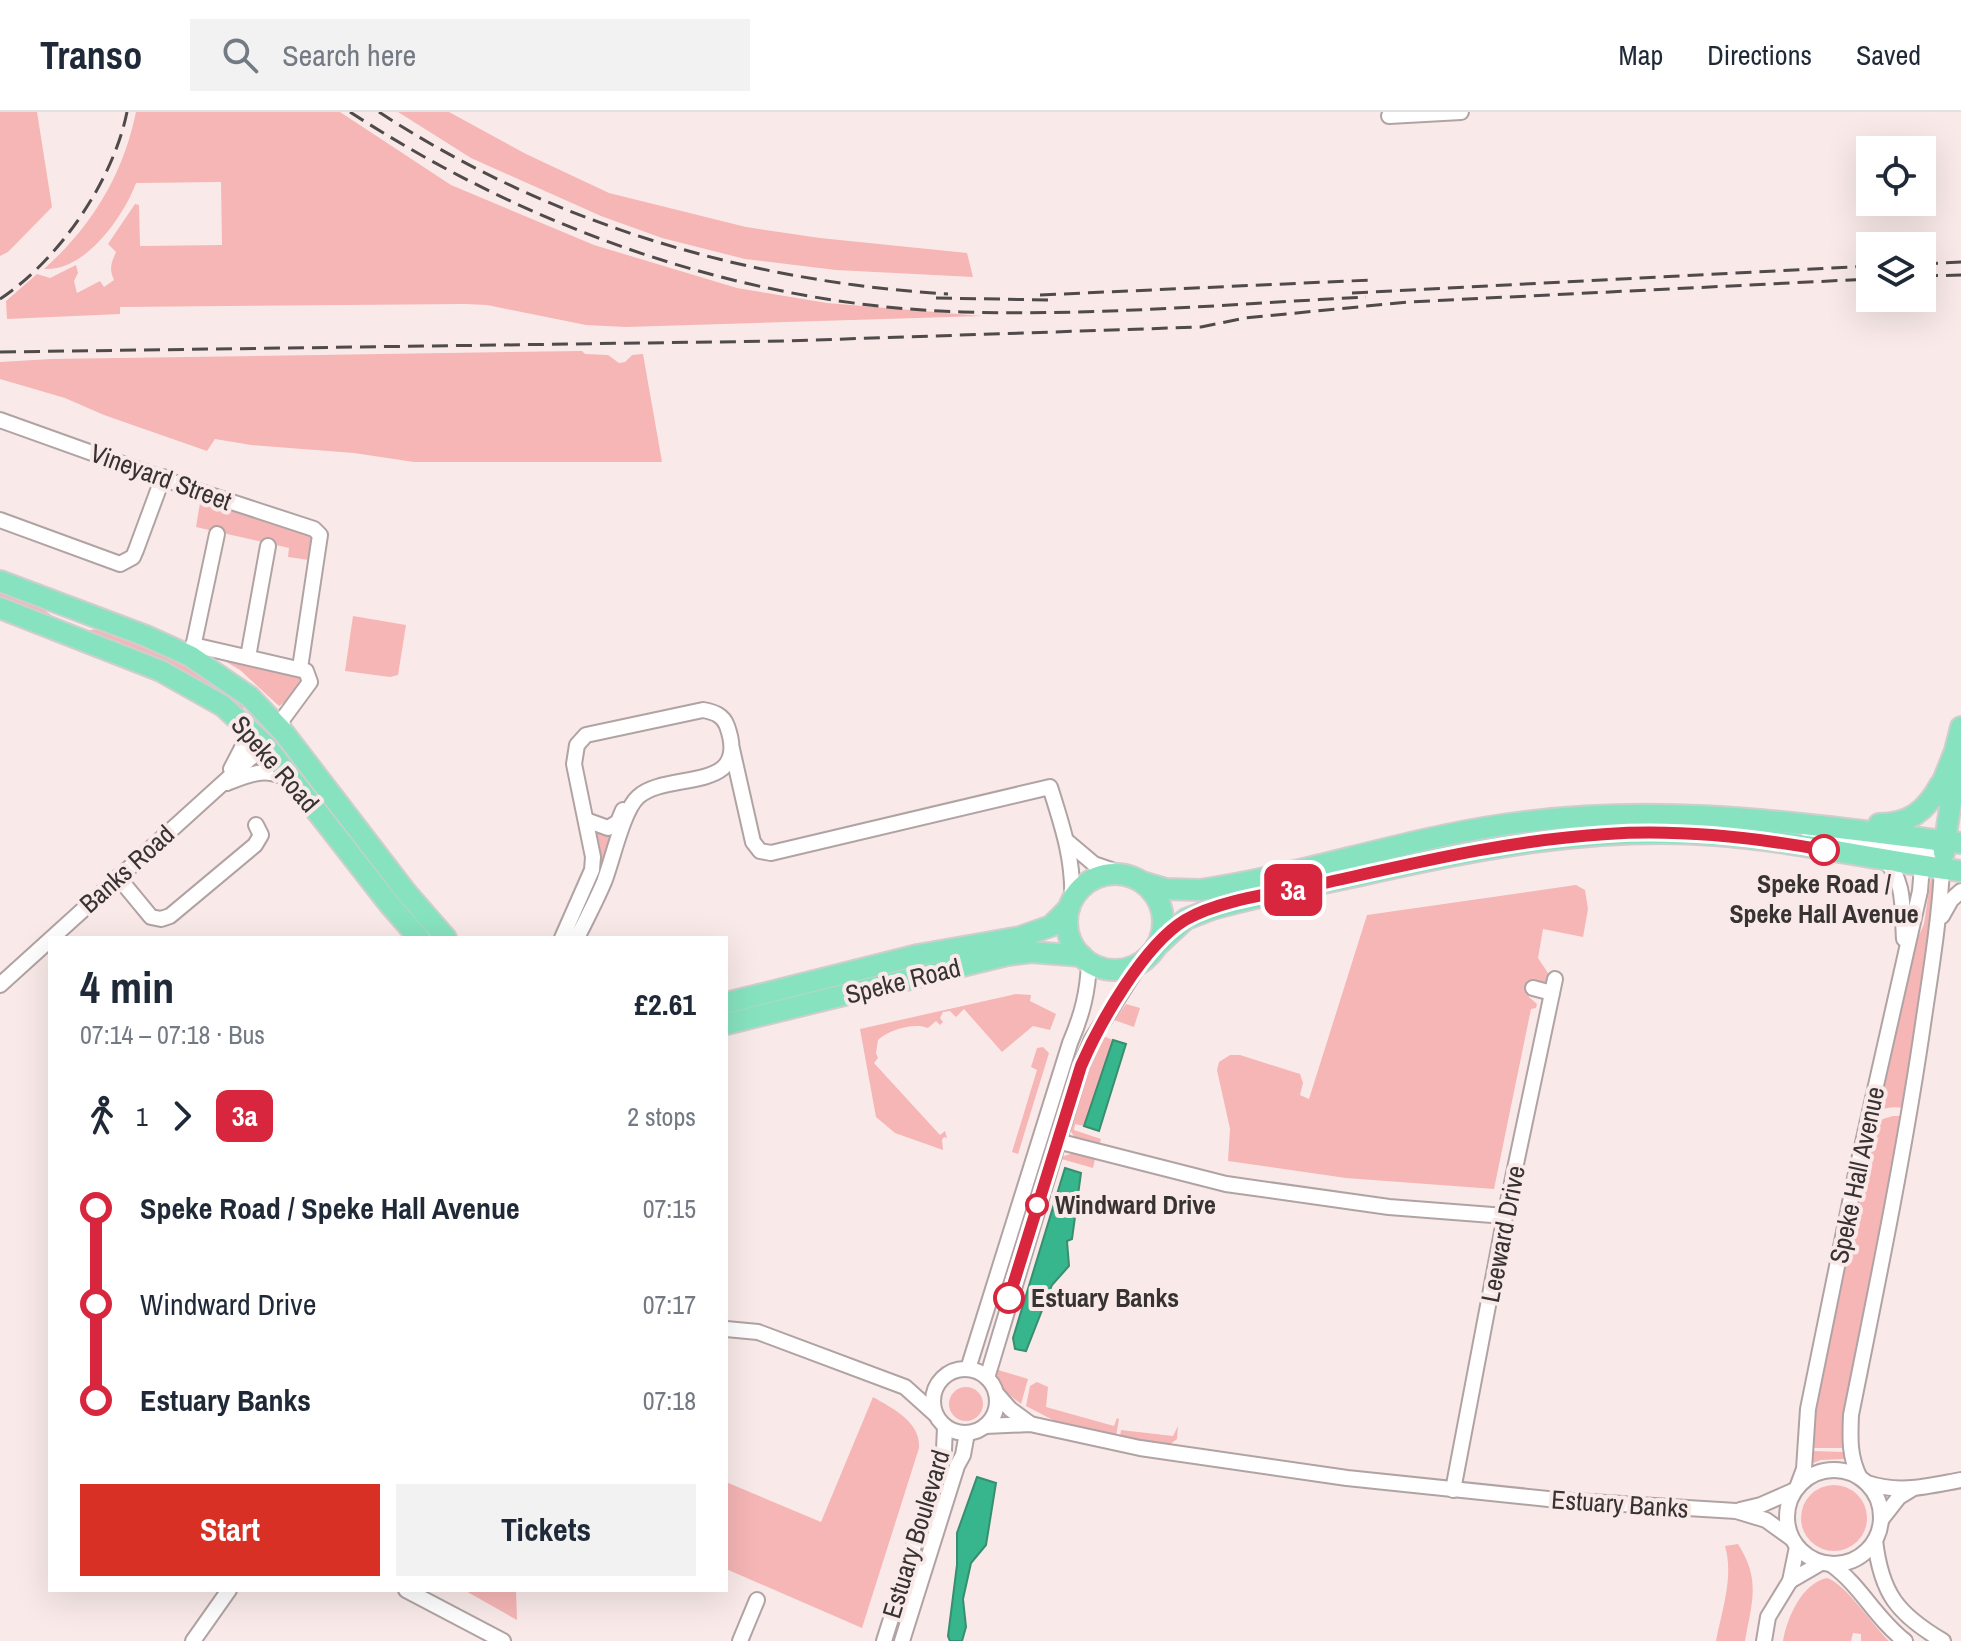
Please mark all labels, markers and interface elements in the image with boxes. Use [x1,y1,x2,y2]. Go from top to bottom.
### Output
search box [190,19,750,91]
text: Transo [40,30,142,81]
icon: search [218,33,262,77]
text: Search here [282,35,416,75]
text: Map [1619,36,1663,74]
text: Directions [1707,36,1812,74]
text: Saved [1856,36,1921,74]
map controls [1856,136,1936,312]
button: locate [1856,136,1936,216]
button: layers [1856,232,1936,312]
street label: Vineyard Street [86,435,237,518]
street label: Speke Road [224,708,327,819]
street label: Banks Road [72,817,182,920]
marker: Speke Road / Speke Hall Avenue [1809,835,1839,865]
line badge: 3a [1257,864,1329,916]
place label: Speke Road / Speke Hall Avenue [1729,866,1919,931]
text: 3a [1280,871,1306,909]
street label: Speke Road [842,949,964,1012]
text: 4 min [80,957,174,1017]
text: £2.61 [634,984,696,1024]
text: 07:14 – 07:18 · Bus [80,1017,265,1052]
street label: Speke Hall Avenue [1821,1083,1892,1266]
icon: walk [80,1094,124,1138]
icon: forward [160,1094,204,1138]
text: 3a [232,1097,257,1135]
text: 1 [136,1099,148,1134]
text: 2 stops [627,1099,696,1134]
street label: Leeward Drive [1472,1163,1533,1305]
place label: Windward Drive [1055,1187,1216,1222]
text: Speke Road / Speke Hall Avenue [140,1188,520,1228]
text: 07:15 [643,1191,696,1226]
marker: Windward Drive [1026,1194,1048,1216]
place label: Estuary Banks [1031,1280,1179,1315]
marker: Estuary Banks [994,1283,1024,1313]
text: Windward Drive [140,1284,316,1324]
text: 07:17 [643,1287,696,1322]
text: Estuary Banks [140,1380,311,1420]
text: 07:18 [643,1383,696,1418]
street label: Estuary Boulevard [873,1445,958,1622]
street label: Estuary Banks [1550,1481,1690,1526]
button: Start [80,1484,380,1576]
button: Tickets [396,1484,696,1576]

